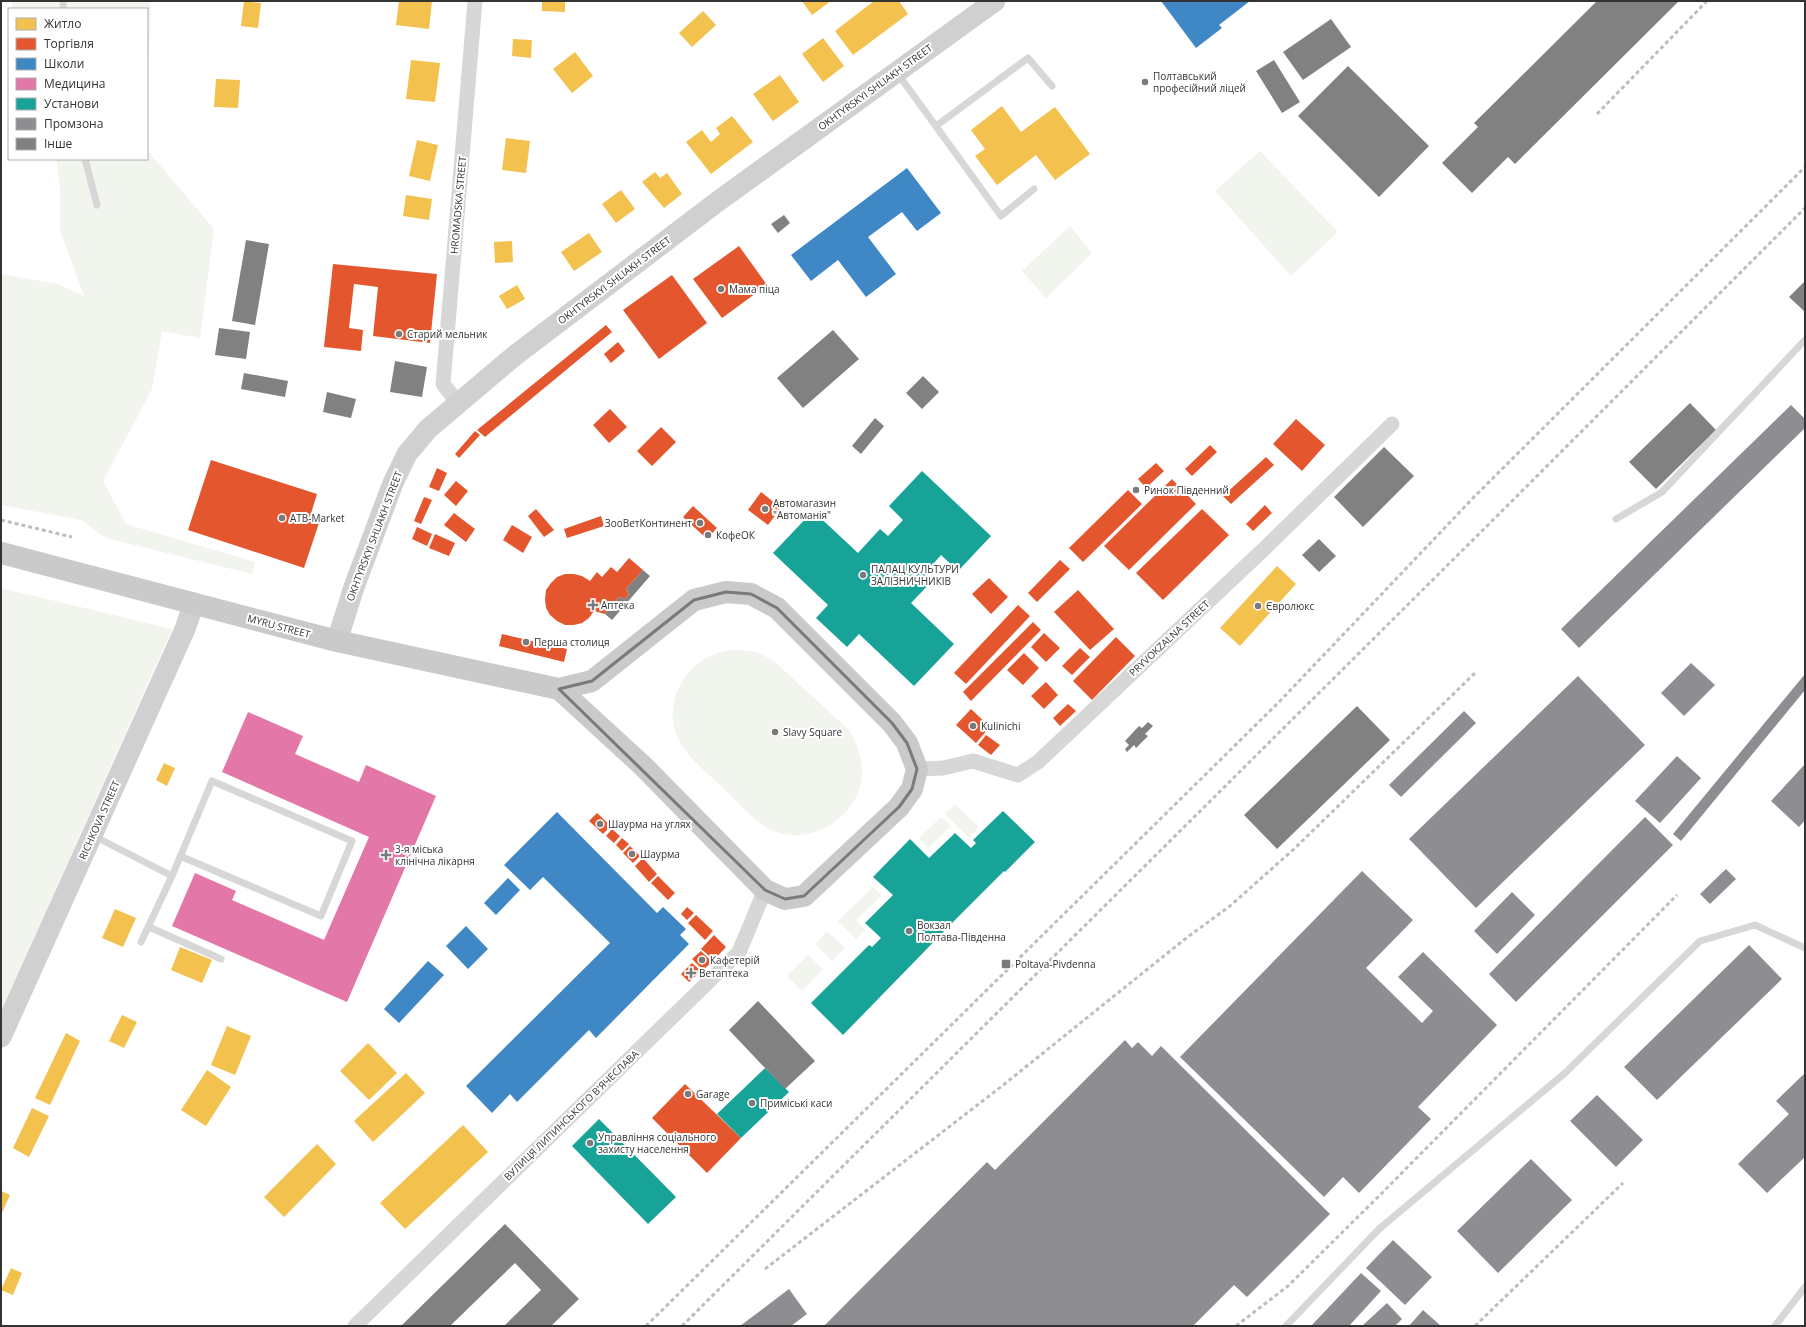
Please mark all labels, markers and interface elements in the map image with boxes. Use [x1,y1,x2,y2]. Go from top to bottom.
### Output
legend [8,8,148,160]
text: Житло [44,15,81,32]
text: Торгівля [44,35,94,52]
street label: OKHTYRSKYI SHLIAKH STREET [815,40,935,133]
text: Школи [44,55,84,72]
place label: Полтавський професійний ліцей [1153,69,1246,95]
text: Медицина [44,75,105,92]
marker: Полтавський професійний ліцей [1140,77,1150,87]
text: Установи [44,95,99,112]
text: Промзона [44,115,103,132]
text: Інше [44,135,73,152]
street label: HROMADSKA STREET [447,155,469,255]
street label: OKHTYRSKYI SHLIAKH STREET [555,233,674,327]
place label: Мама піца [729,282,780,296]
marker: Мама піца [716,284,726,294]
place label: Старий мельник [407,327,488,341]
marker: Старий мельник [394,329,404,339]
street label: OKHTYRSKYI SHLIAKH STREET [343,469,405,603]
place label: Ринок Південний [1144,483,1229,497]
marker: Ринок Південний [1131,485,1141,495]
place label: Автомагазин "Автоманія" [773,496,836,522]
marker: Автомагазин "Автоманія" [760,504,770,514]
place label: ATB-Market [290,511,345,525]
marker: ATB-Market [277,513,287,523]
place label: ЗооВетКонтинент [605,516,692,530]
marker: ЗооВетКонтинент [695,518,705,528]
place label: КофеОК [716,528,756,542]
marker: КофеОК [703,530,713,540]
place label: ПАЛАЦ КУЛЬТУРИ ЗАЛIЗНИЧНИКIВ [871,562,959,588]
marker: ПАЛАЦ КУЛЬТУРИ ЗАЛIЗНИЧНИКIВ [858,570,868,580]
street label: PRYVOKZALNA STREET [1126,597,1213,679]
place label: Аптека [601,598,635,612]
place label: Євролюкс [1266,599,1314,613]
marker: Аптека [588,600,598,610]
marker: Євролюкс [1253,601,1263,611]
street label: MYRU STREET [246,611,312,641]
place label: Перша столиця [534,635,609,649]
marker: Перша столиця [521,637,531,647]
place label: Kulinichi [981,719,1020,733]
marker: Kulinichi [968,721,978,731]
place label: Slavy Square [783,725,843,739]
marker: Slavy Square [770,727,780,737]
street label: RICHKOVA STREET [75,778,123,862]
place label: Шаурма на углях [608,817,692,831]
marker: Шаурма на углях [595,819,605,829]
place label: 3-я міська клінічна лікарня [395,842,475,868]
place label: Шаурма [640,847,680,861]
marker: 3-я міська клінічна лікарня [380,849,392,861]
marker: Шаурма [627,849,637,859]
place label: Вокзал Полтава-Південна [917,918,1006,944]
marker: Вокзал Полтава-Південна [904,926,914,936]
place label: Кафетерій [710,953,760,967]
marker: Кафетерій [697,955,707,965]
place label: Poltava-Pivdenna [1015,957,1096,971]
marker: Poltava-Pivdenna [1000,958,1012,970]
place label: Ветаптека [699,966,749,980]
marker: Ветаптека [686,968,696,978]
street label: ВУЛИЦЯ ЛИПИНСЬКОГО В'ЯЧЕСЛАВА [501,1046,642,1183]
place label: Garage [696,1087,730,1101]
marker: Garage [683,1089,693,1099]
place label: Приміські каси [760,1096,832,1110]
marker: Приміські каси [747,1098,757,1108]
place label: Управління соціального захисту населення [598,1130,716,1156]
marker: Управління соціального захисту населення [585,1138,595,1148]

